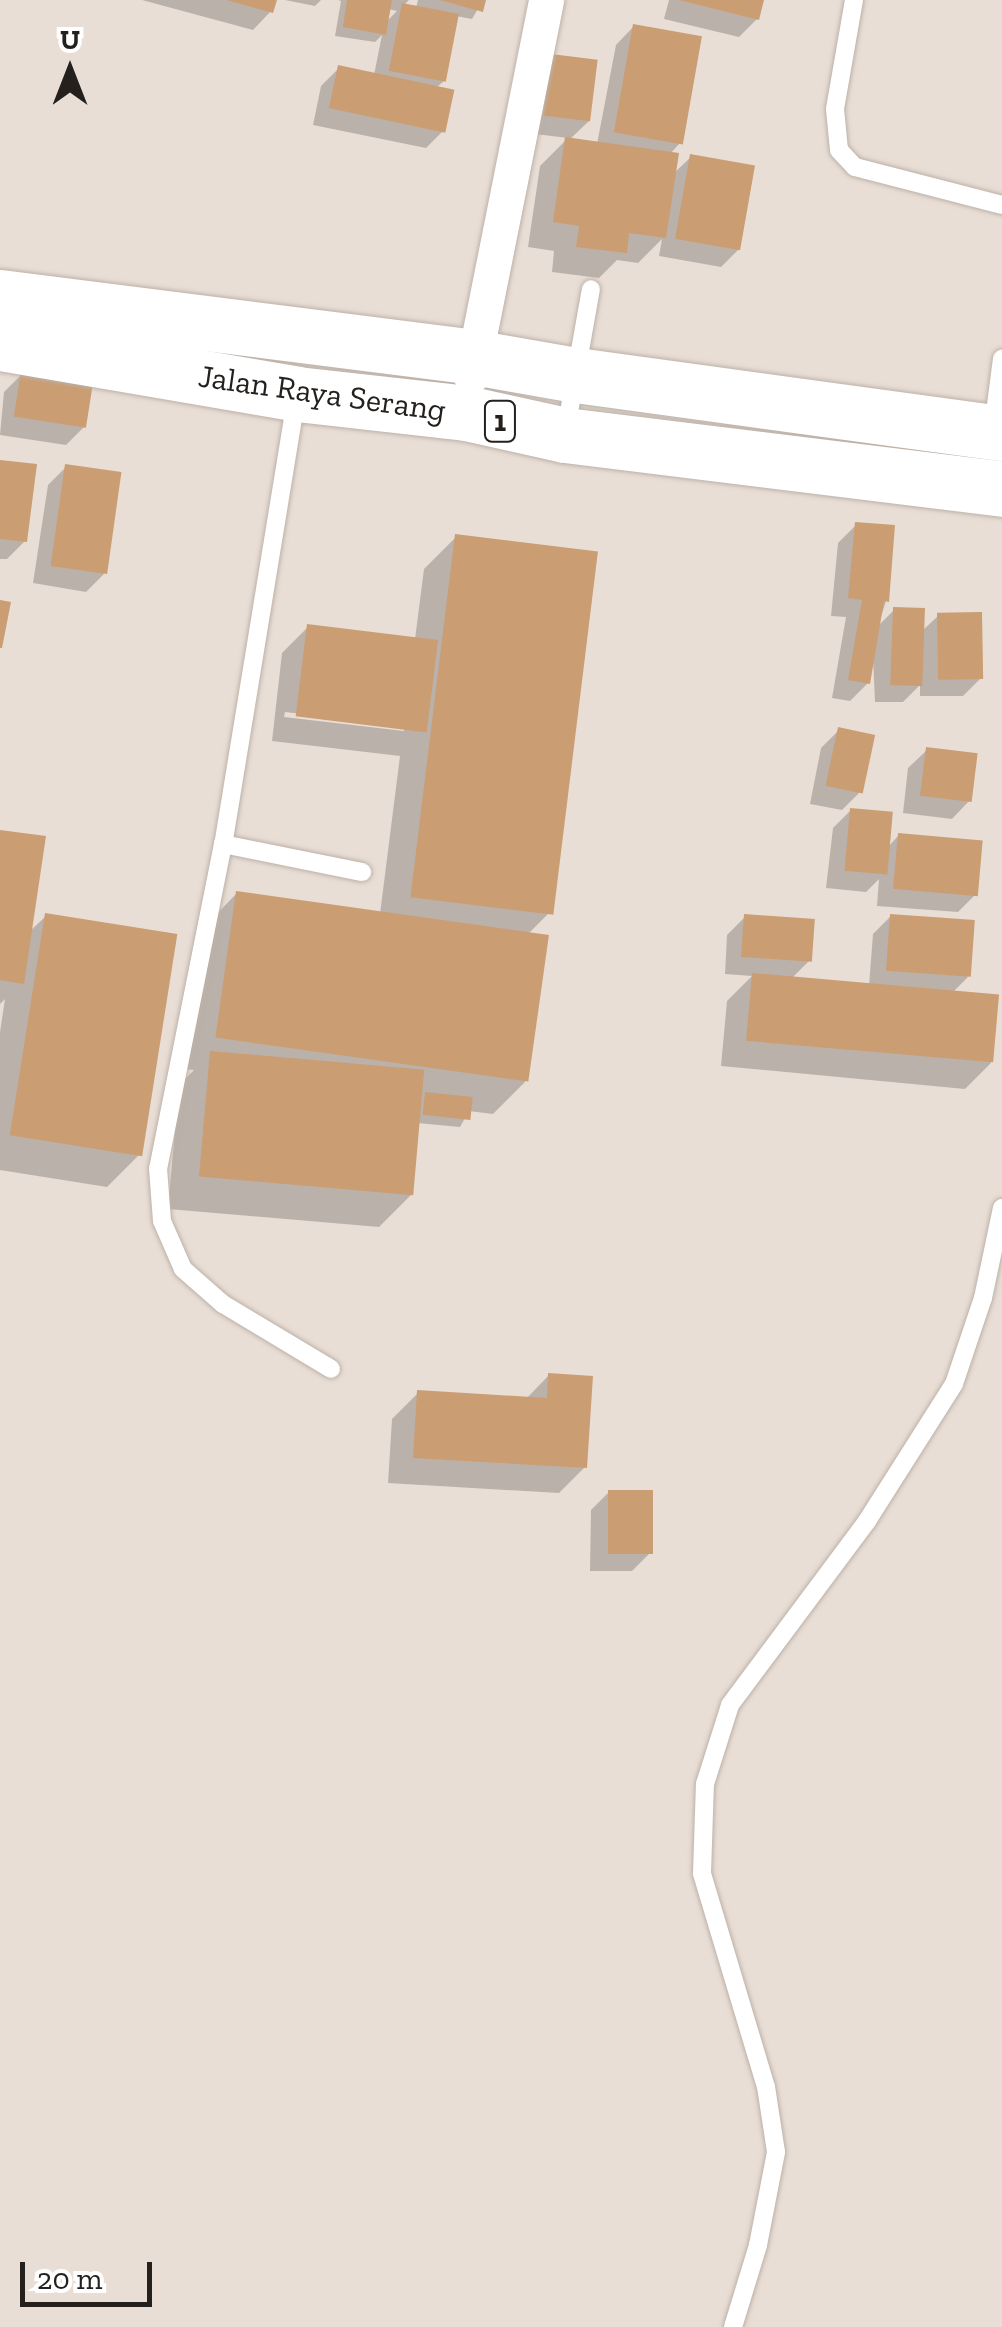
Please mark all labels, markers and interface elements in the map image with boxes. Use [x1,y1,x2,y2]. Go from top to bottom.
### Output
north arrow [20,20,120,120]
text: U [60,23,80,56]
street label: Jalan Raya Serang [196,357,448,429]
road number: 1 [482,396,518,446]
scale bar [25,2242,158,2304]
text: 20 m [37,2261,102,2297]

